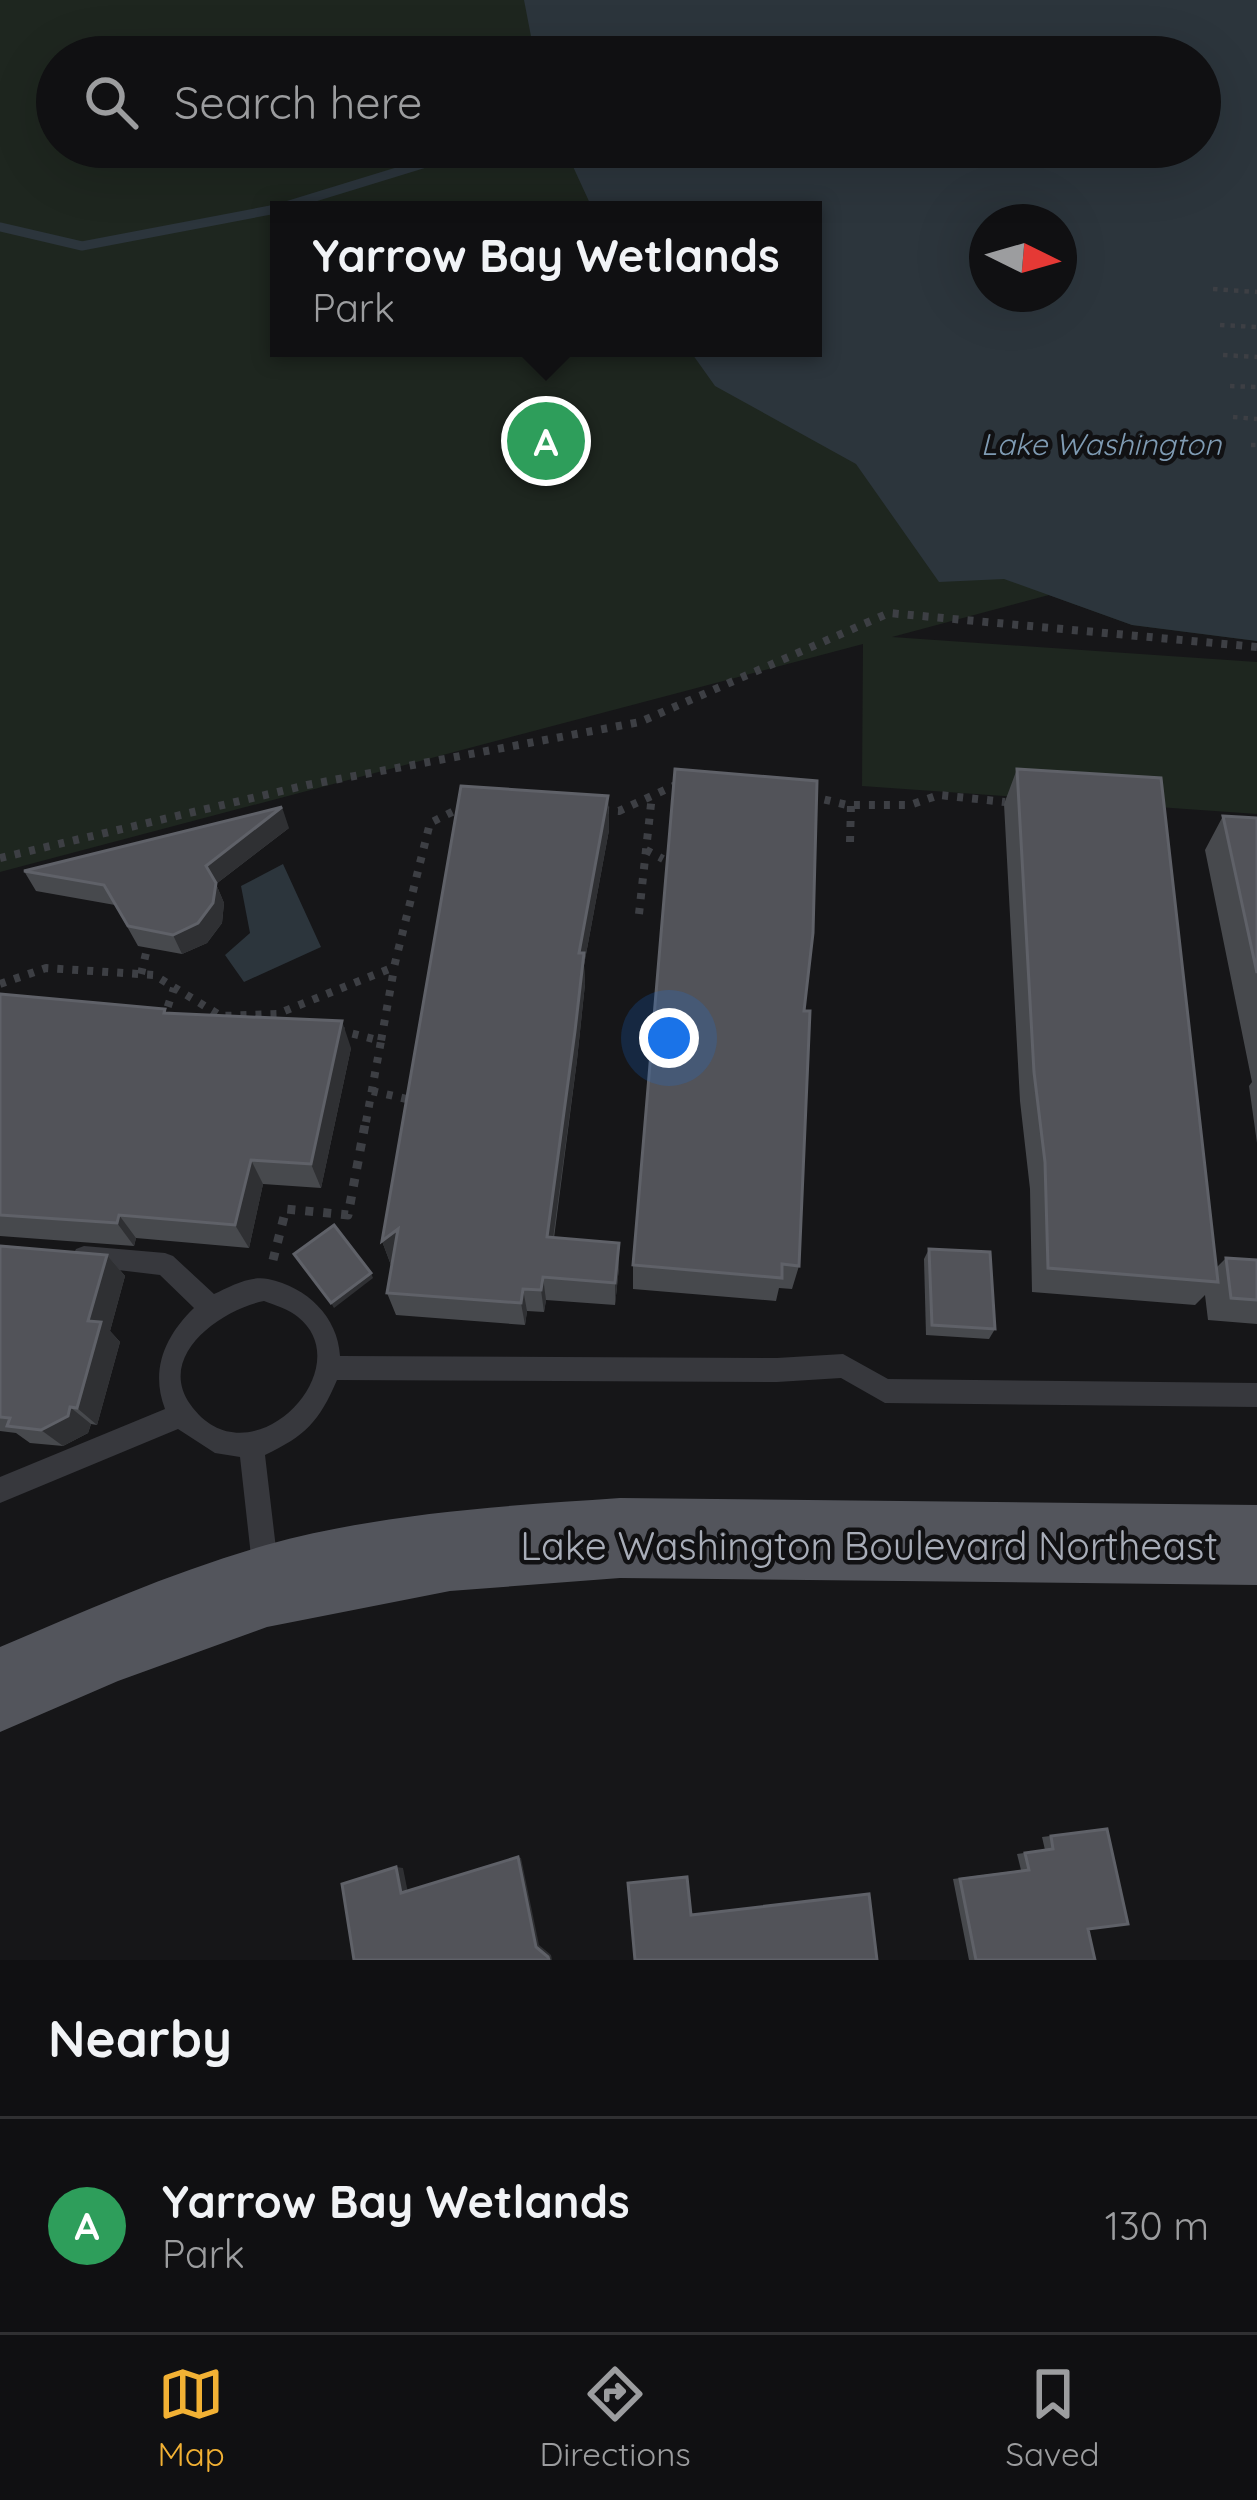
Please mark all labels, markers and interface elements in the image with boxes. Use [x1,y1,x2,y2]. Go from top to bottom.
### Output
search box [36,36,1221,168]
icon: search [78,69,144,135]
text: Search here [174,74,422,130]
popup [270,201,822,357]
north arrow [969,204,1077,312]
text: Yarrow Bay Wetlands [312,227,780,283]
text: Park [312,283,395,332]
pin: A [507,396,585,486]
water label: Lake Washington [981,425,1222,463]
your location [639,1008,699,1068]
street label: Lake Washington Boulevard Northeast [520,1521,1218,1570]
text: Nearby [48,2006,232,2070]
text: Yarrow Bay Wetlands [162,2173,630,2229]
text: A [75,2201,99,2250]
text: 130 m [1105,2201,1209,2250]
text: Park [162,2229,245,2278]
tab: Map [157,2361,225,2474]
tab: Directions [539,2361,691,2474]
tab: Saved [1006,2361,1100,2474]

